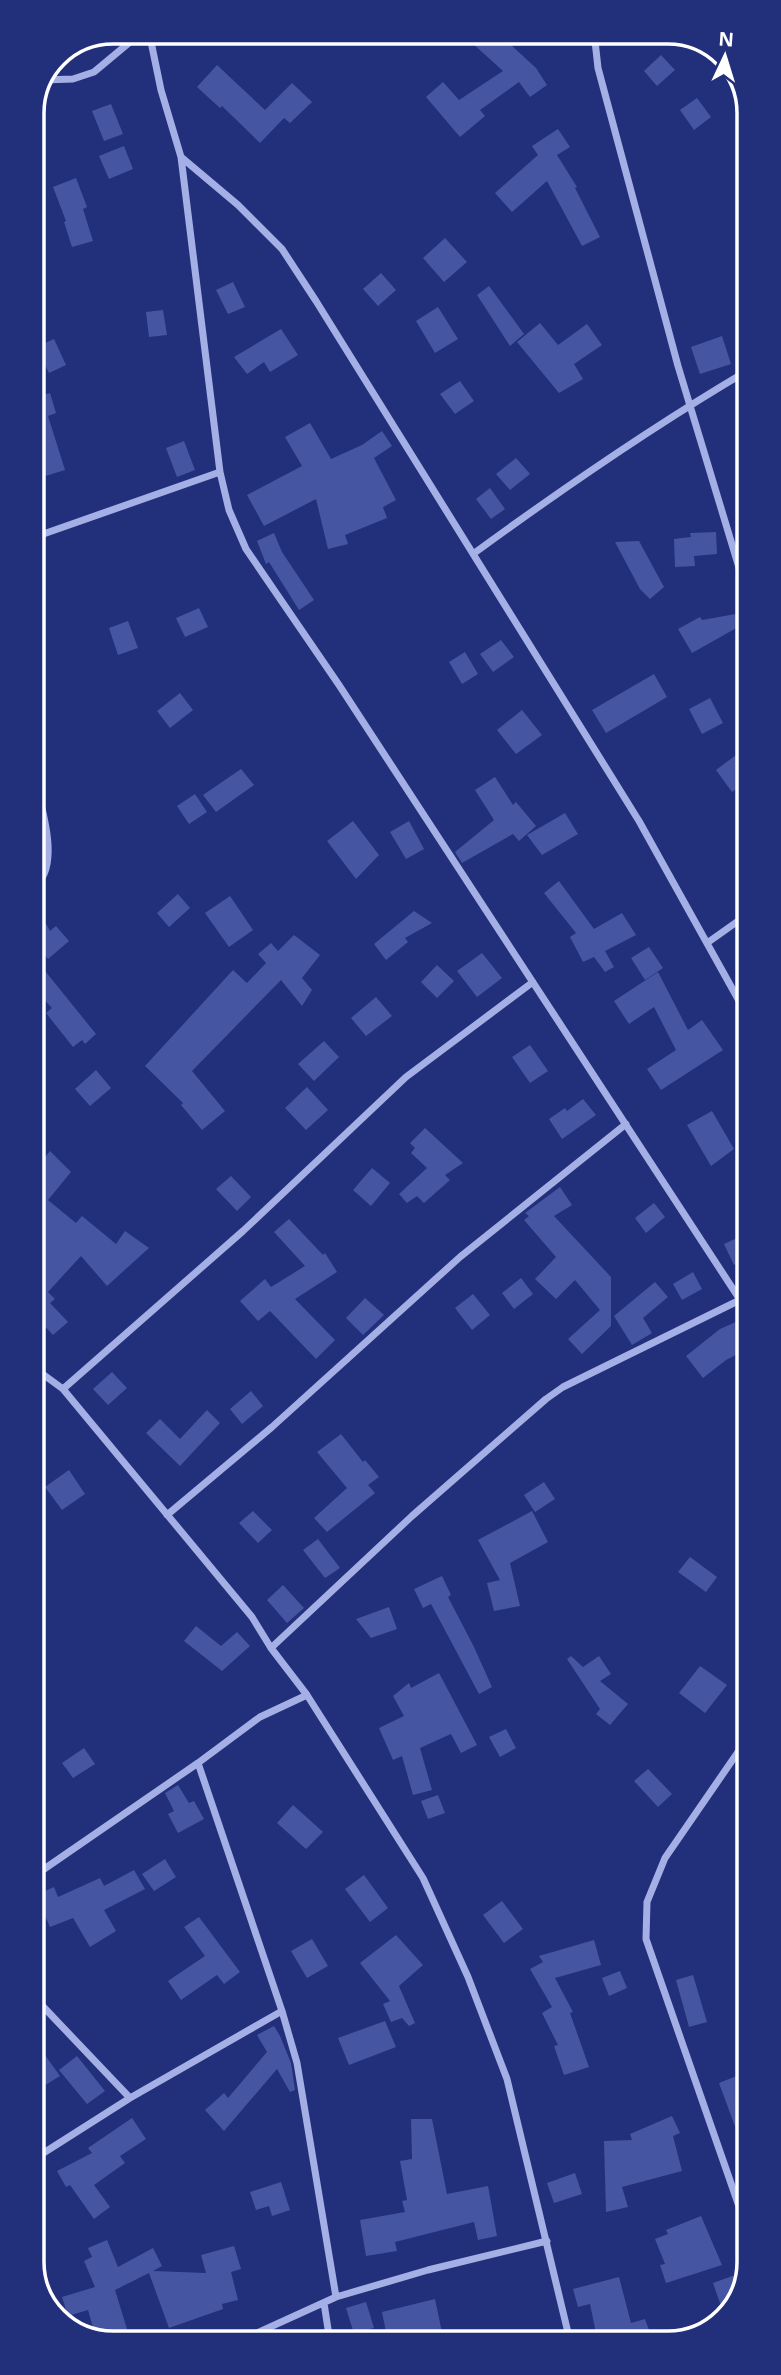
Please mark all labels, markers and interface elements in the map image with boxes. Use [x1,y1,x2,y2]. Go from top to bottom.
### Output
north arrow [690,21,760,91]
text: N [718,26,735,53]

